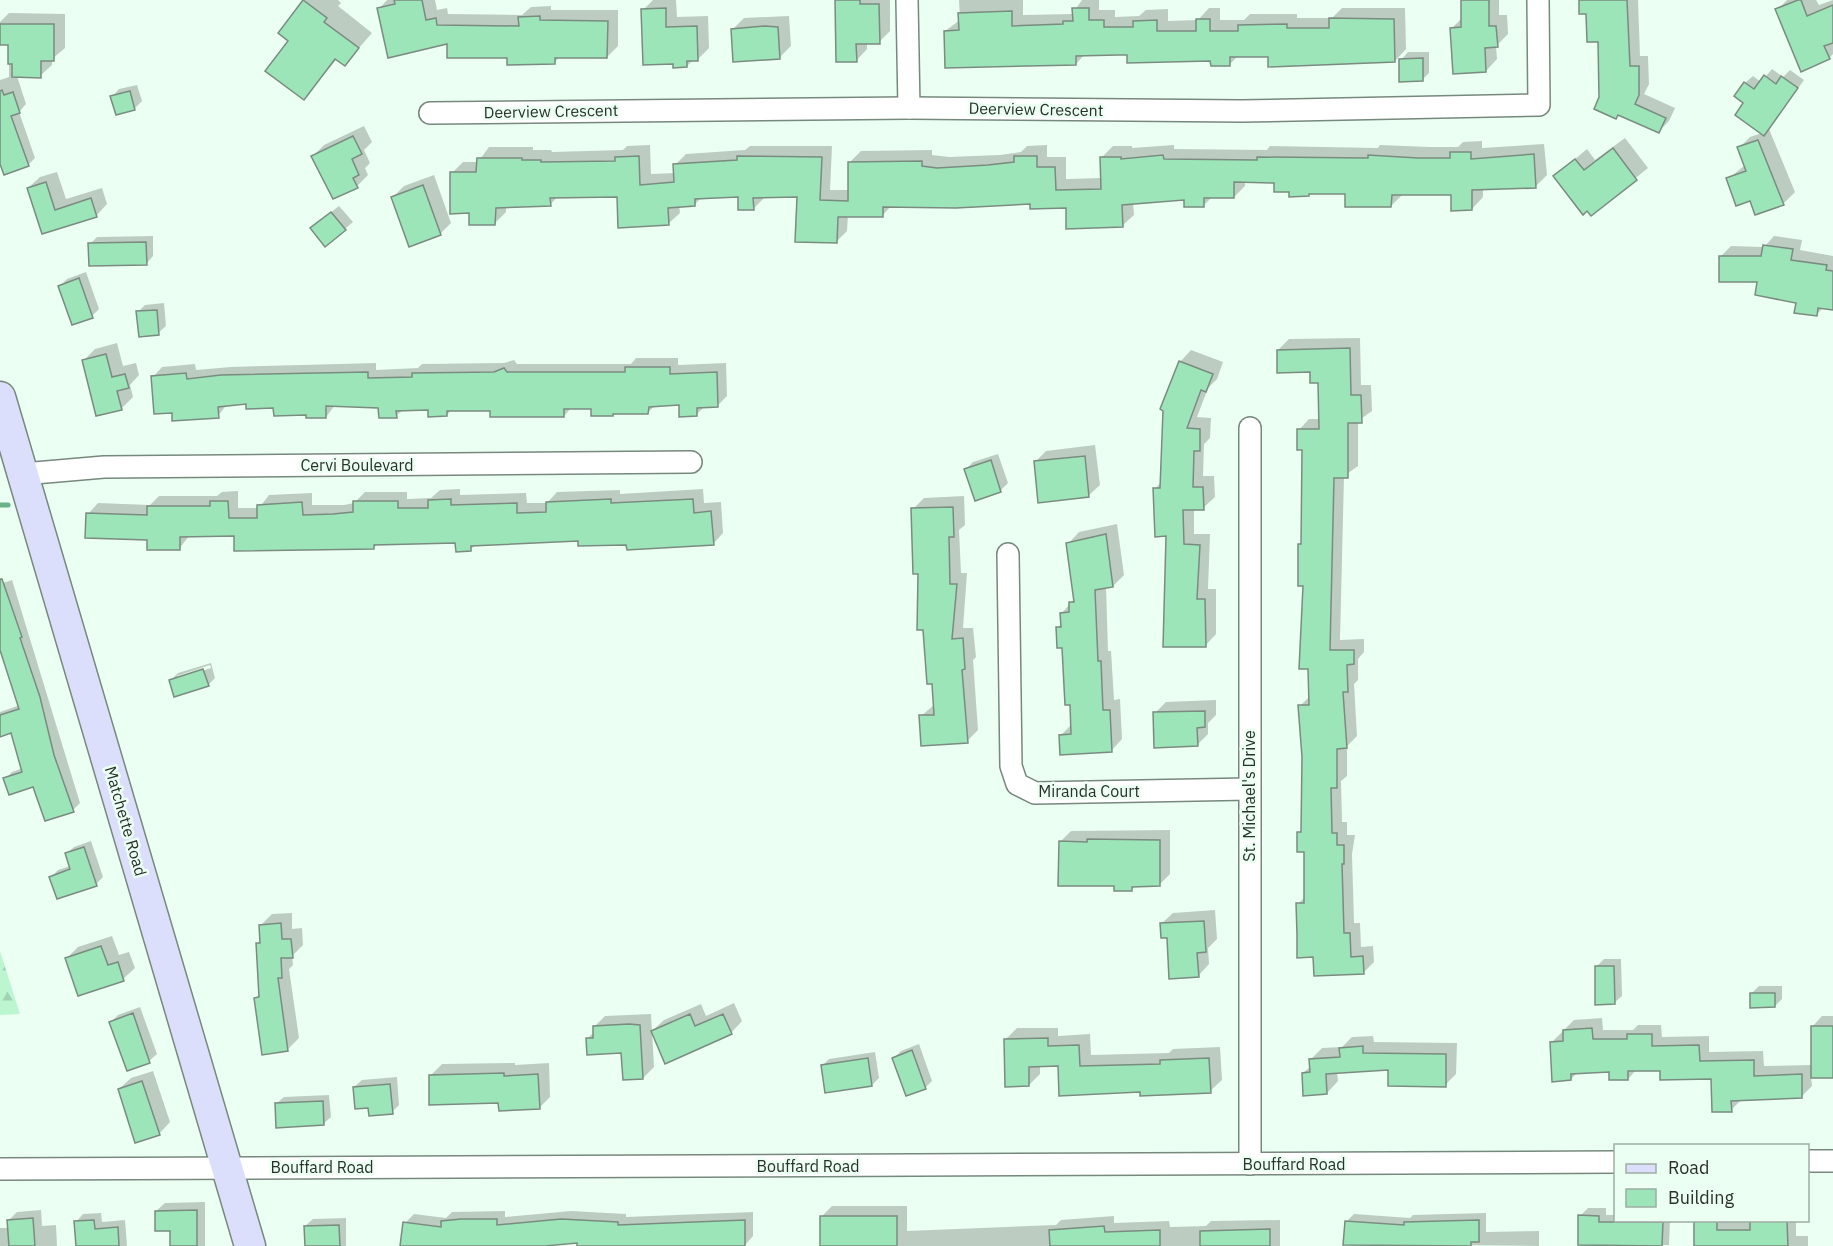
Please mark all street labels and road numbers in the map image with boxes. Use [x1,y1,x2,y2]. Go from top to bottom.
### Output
street label: Deerview Crescent [968,98,1104,120]
street label: Deerview Crescent [483,100,619,122]
street label: Cervi Boulevard [300,455,414,475]
street label: St. Michael's Drive [1239,730,1259,862]
street label: Matchette Road [101,764,151,878]
street label: Miranda Court [1038,781,1140,801]
street label: Bouffard Road [1242,1154,1346,1174]
street label: Bouffard Road [756,1156,860,1176]
street label: Bouffard Road [270,1157,374,1177]

